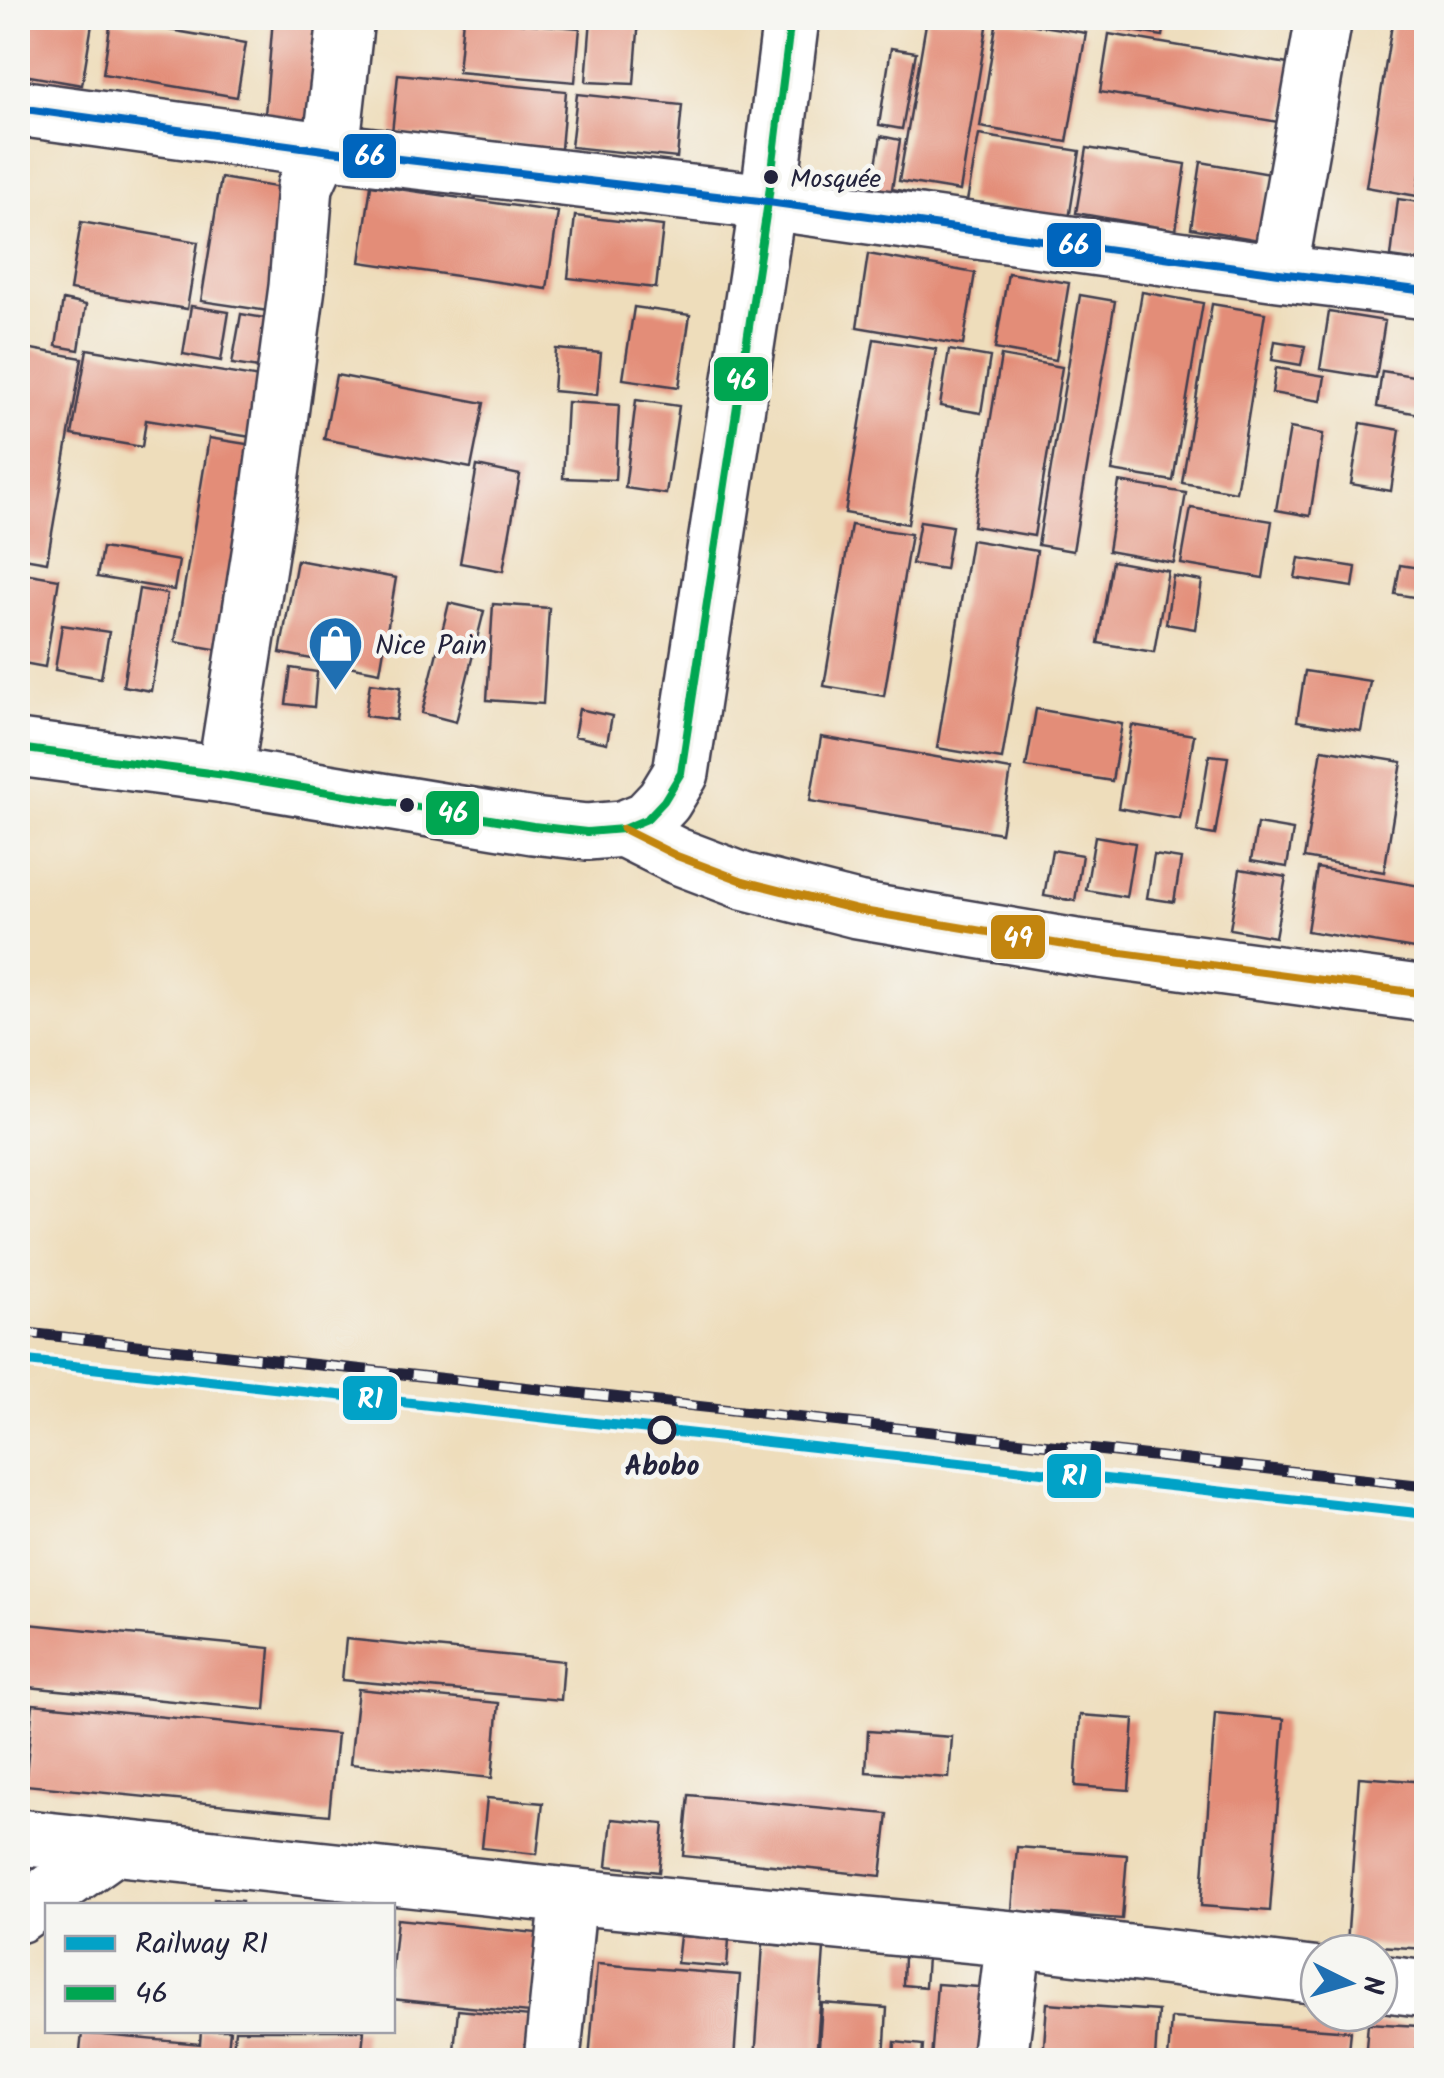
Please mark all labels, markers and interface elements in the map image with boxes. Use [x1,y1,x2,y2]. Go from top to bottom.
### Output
line badge: 66 [341,132,398,180]
text: 66 [355,135,385,180]
place label: Mosquée [790,159,882,201]
marker: Mosquée [761,167,781,187]
line badge: 66 [1045,221,1103,269]
text: 66 [1059,224,1089,269]
line badge: 46 [712,355,770,403]
text: 46 [726,359,756,404]
shop icon: Nice Pain [306,614,366,693]
place label: Nice Pain [375,624,487,669]
line badge: 46 [424,789,481,837]
text: 46 [438,792,468,837]
unlabelled marker [397,795,417,815]
line badge: 49 [989,913,1047,961]
text: 49 [1003,917,1033,962]
line badge: R1 [341,1374,399,1422]
text: R1 [357,1378,383,1423]
marker: Abobo [649,1417,675,1443]
place label: Abobo [625,1445,700,1490]
line badge: R1 [1045,1452,1103,1500]
text: R1 [1061,1455,1087,1500]
legend [45,1903,395,2033]
text: Railway R1 [135,1921,268,1969]
north arrow [1299,1933,1399,2033]
text: 46 [135,1971,168,2019]
text: N [1348,1974,1395,1996]

